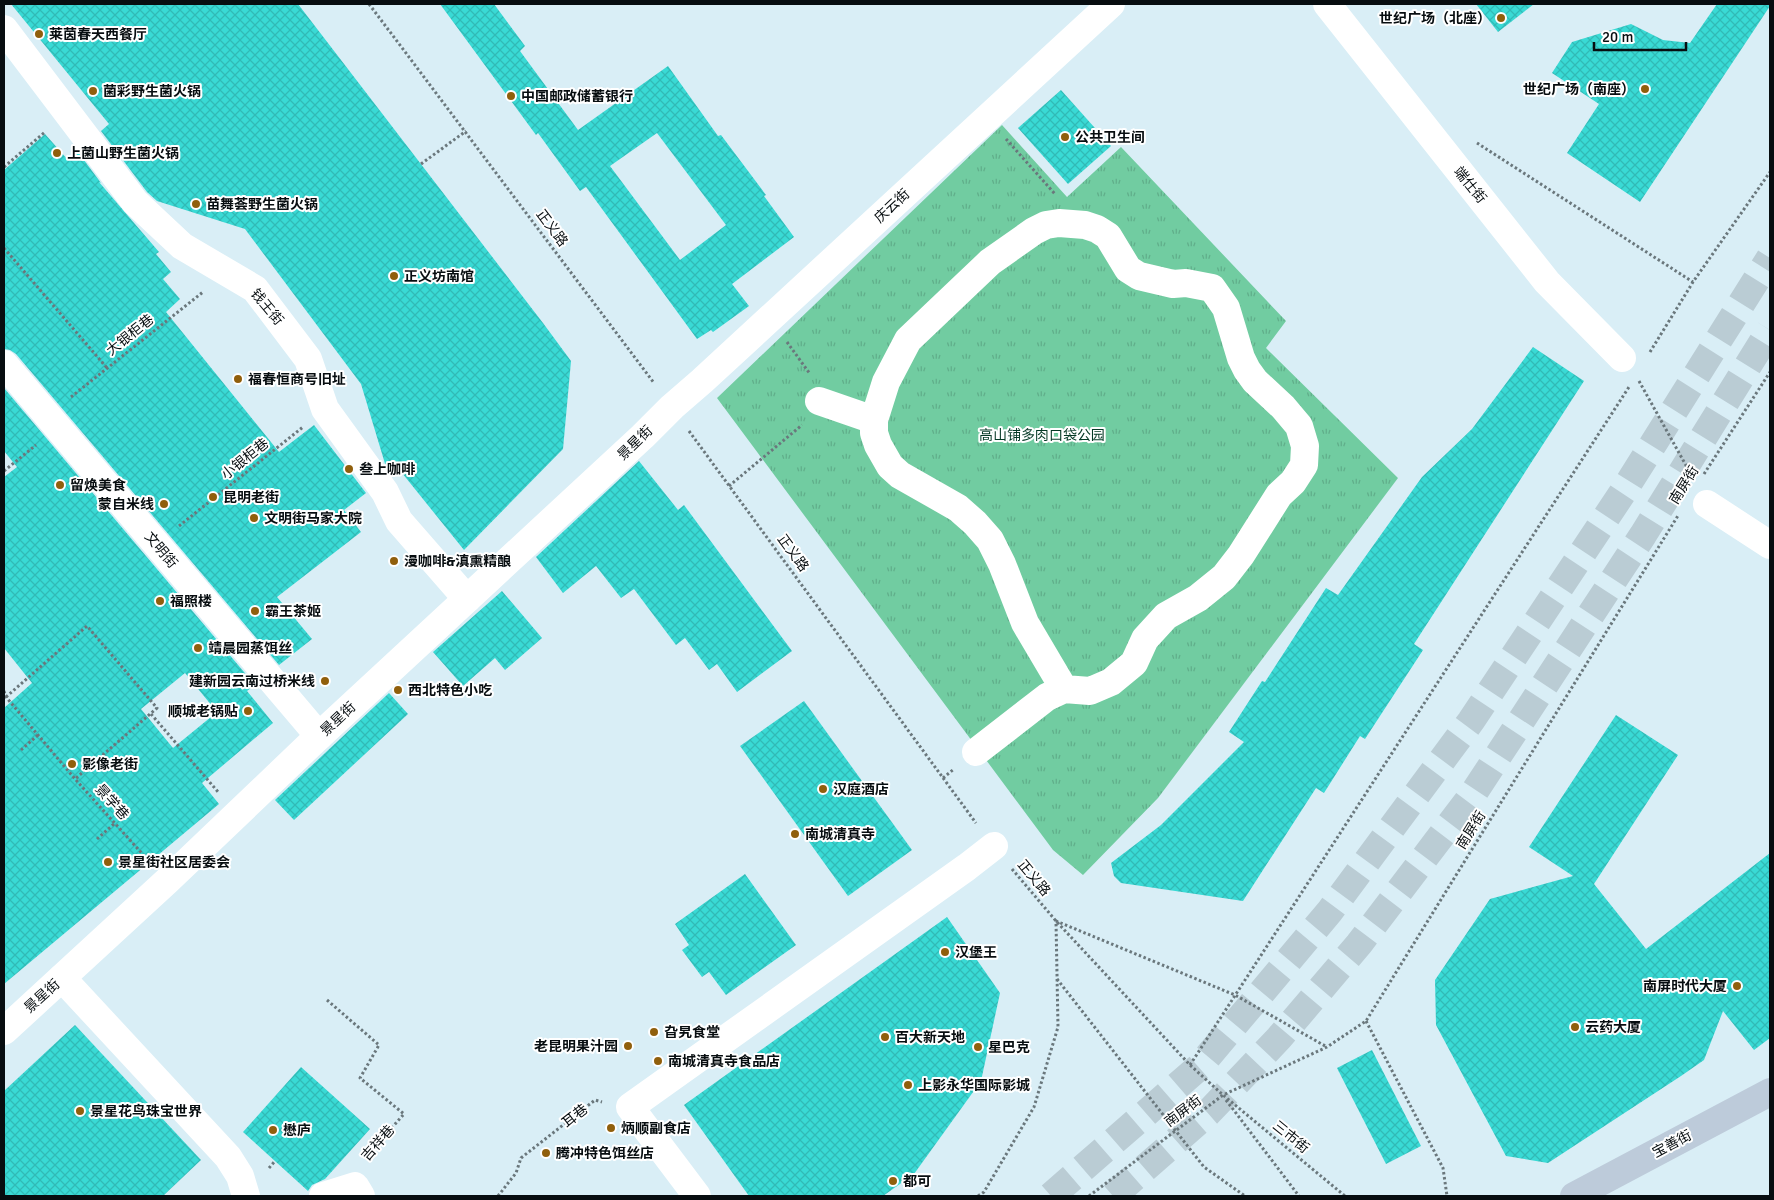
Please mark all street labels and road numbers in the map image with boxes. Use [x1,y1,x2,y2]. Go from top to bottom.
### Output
street label: 端仕街 [1450,163,1490,207]
street label: 庆云街 [871,185,913,227]
street label: 正义路 [533,206,571,250]
street label: 钱王街 [247,285,287,329]
street label: 大银柜巷 [103,311,157,359]
street label: 景星街 [614,422,656,464]
street label: 小银柜巷 [218,435,272,483]
street label: 南屏街 [1666,463,1702,507]
street label: 文明街 [141,528,181,572]
street label: 正义路 [774,531,812,575]
street label: 景星街 [317,698,359,740]
street label: 景学巷 [92,781,132,823]
street label: 南屏街 [1453,808,1489,852]
street label: 正义路 [1014,856,1054,900]
street label: 景星街 [21,976,63,1016]
street label: 南屏街 [1161,1092,1205,1130]
street label: 耳巷 [559,1101,591,1131]
street label: 三市街 [1269,1117,1313,1157]
street label: 吉祥巷 [358,1122,398,1164]
street label: 宝善街 [1649,1127,1695,1161]

